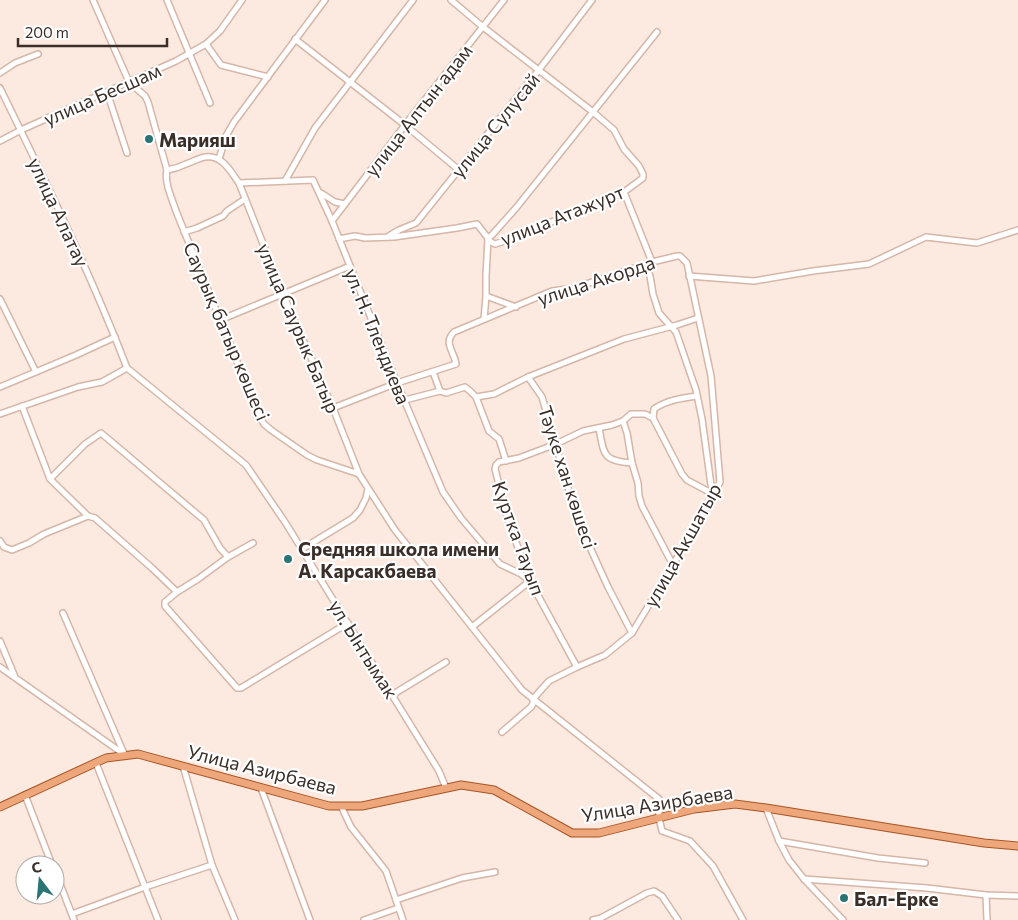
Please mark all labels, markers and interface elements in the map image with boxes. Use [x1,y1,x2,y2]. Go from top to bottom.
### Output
scale bar [18,15,166,47]
text: 200 m [25,23,69,41]
street label: улица Алтын адам [359,39,477,181]
street label: улица Бесшам [40,58,164,130]
street label: улица Сулусай [446,68,544,182]
place label: Марияш [159,128,236,151]
marker: Марияш [143,133,155,145]
street label: улица Алатау [24,154,94,270]
street label: улица Атажурт [497,180,627,250]
street label: Саурық батыр көшесі [179,238,275,424]
street label: улица Саурык Батыр [253,240,345,416]
street label: улица Акорда [534,250,658,310]
street label: ул. Н. Тлендиева [340,265,416,407]
street label: Тәуке хан көшесі [534,403,602,551]
street label: Куртка Тауып [488,478,550,598]
street label: улица Акшатыр [638,479,726,611]
place label: Средняя школа имени А. Карсакбаева [298,537,499,582]
marker: Средняя школа имени А. Карсакбаева [282,553,294,565]
street label: ул. Ынтымак [324,595,404,703]
street label: Улица Азирбаева [185,739,339,799]
street label: Улица Азирбаева [580,780,734,826]
north arrow [15,855,65,905]
text: С [29,858,43,877]
place label: Бал-Ерке [854,887,939,910]
marker: Бал-Ерке [838,892,850,904]

